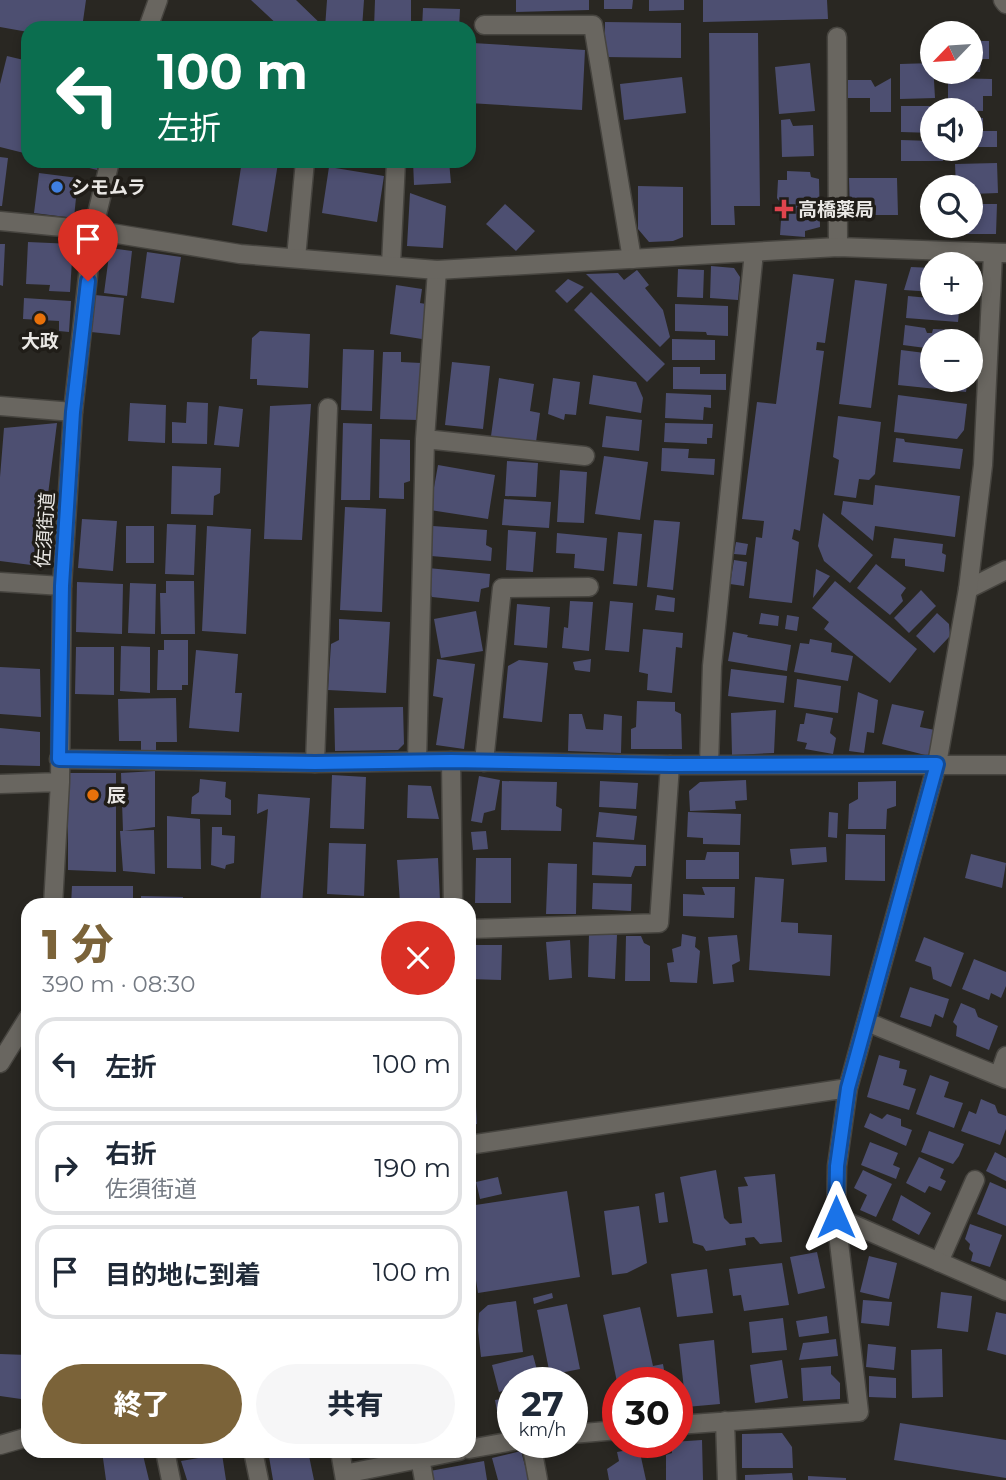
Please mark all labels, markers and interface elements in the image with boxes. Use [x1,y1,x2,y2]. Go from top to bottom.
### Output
north arrow [920,21,984,84]
map controls [920,21,983,392]
text: 100 m [157,42,308,101]
icon: left [42,49,133,140]
button: sound [920,98,983,161]
text: 左折 [157,108,221,147]
button: search [920,175,983,238]
place label: シモムラ [71,176,146,199]
marker: シモムラ [49,179,65,195]
place label: 高橋薬局 [798,198,874,221]
marker: 高橋薬局 [776,201,792,217]
pin [58,209,118,281]
icon: arrive [69,220,107,258]
button: + [920,252,983,315]
marker: 大政 [32,311,48,327]
button: − [920,329,983,392]
place label: 大政 [21,330,59,353]
street label: 佐須街道 [31,491,59,569]
place label: 辰 [107,784,126,807]
marker: 辰 [85,787,101,803]
text: 1 分 [42,918,113,970]
button: close [381,921,455,995]
text: 390 m · 08:30 [42,970,195,998]
icon: left [46,1045,84,1083]
text: 100 m [373,1048,451,1080]
text: 左折 [105,1051,157,1083]
text: 右折 [105,1138,157,1170]
icon: right [46,1149,84,1187]
text: 190 m [374,1152,451,1184]
text: 佐須街道 [105,1175,197,1203]
position arrow [799,1180,873,1254]
icon: arrive [46,1253,84,1291]
text: 100 m [373,1256,451,1288]
text: 目的地に到着 [105,1259,261,1291]
button: 終了 [42,1364,242,1444]
button: 共有 [256,1364,455,1444]
speed limit sign: 30 [602,1367,693,1458]
text: 27 [521,1382,564,1425]
text: km/h [518,1419,567,1441]

